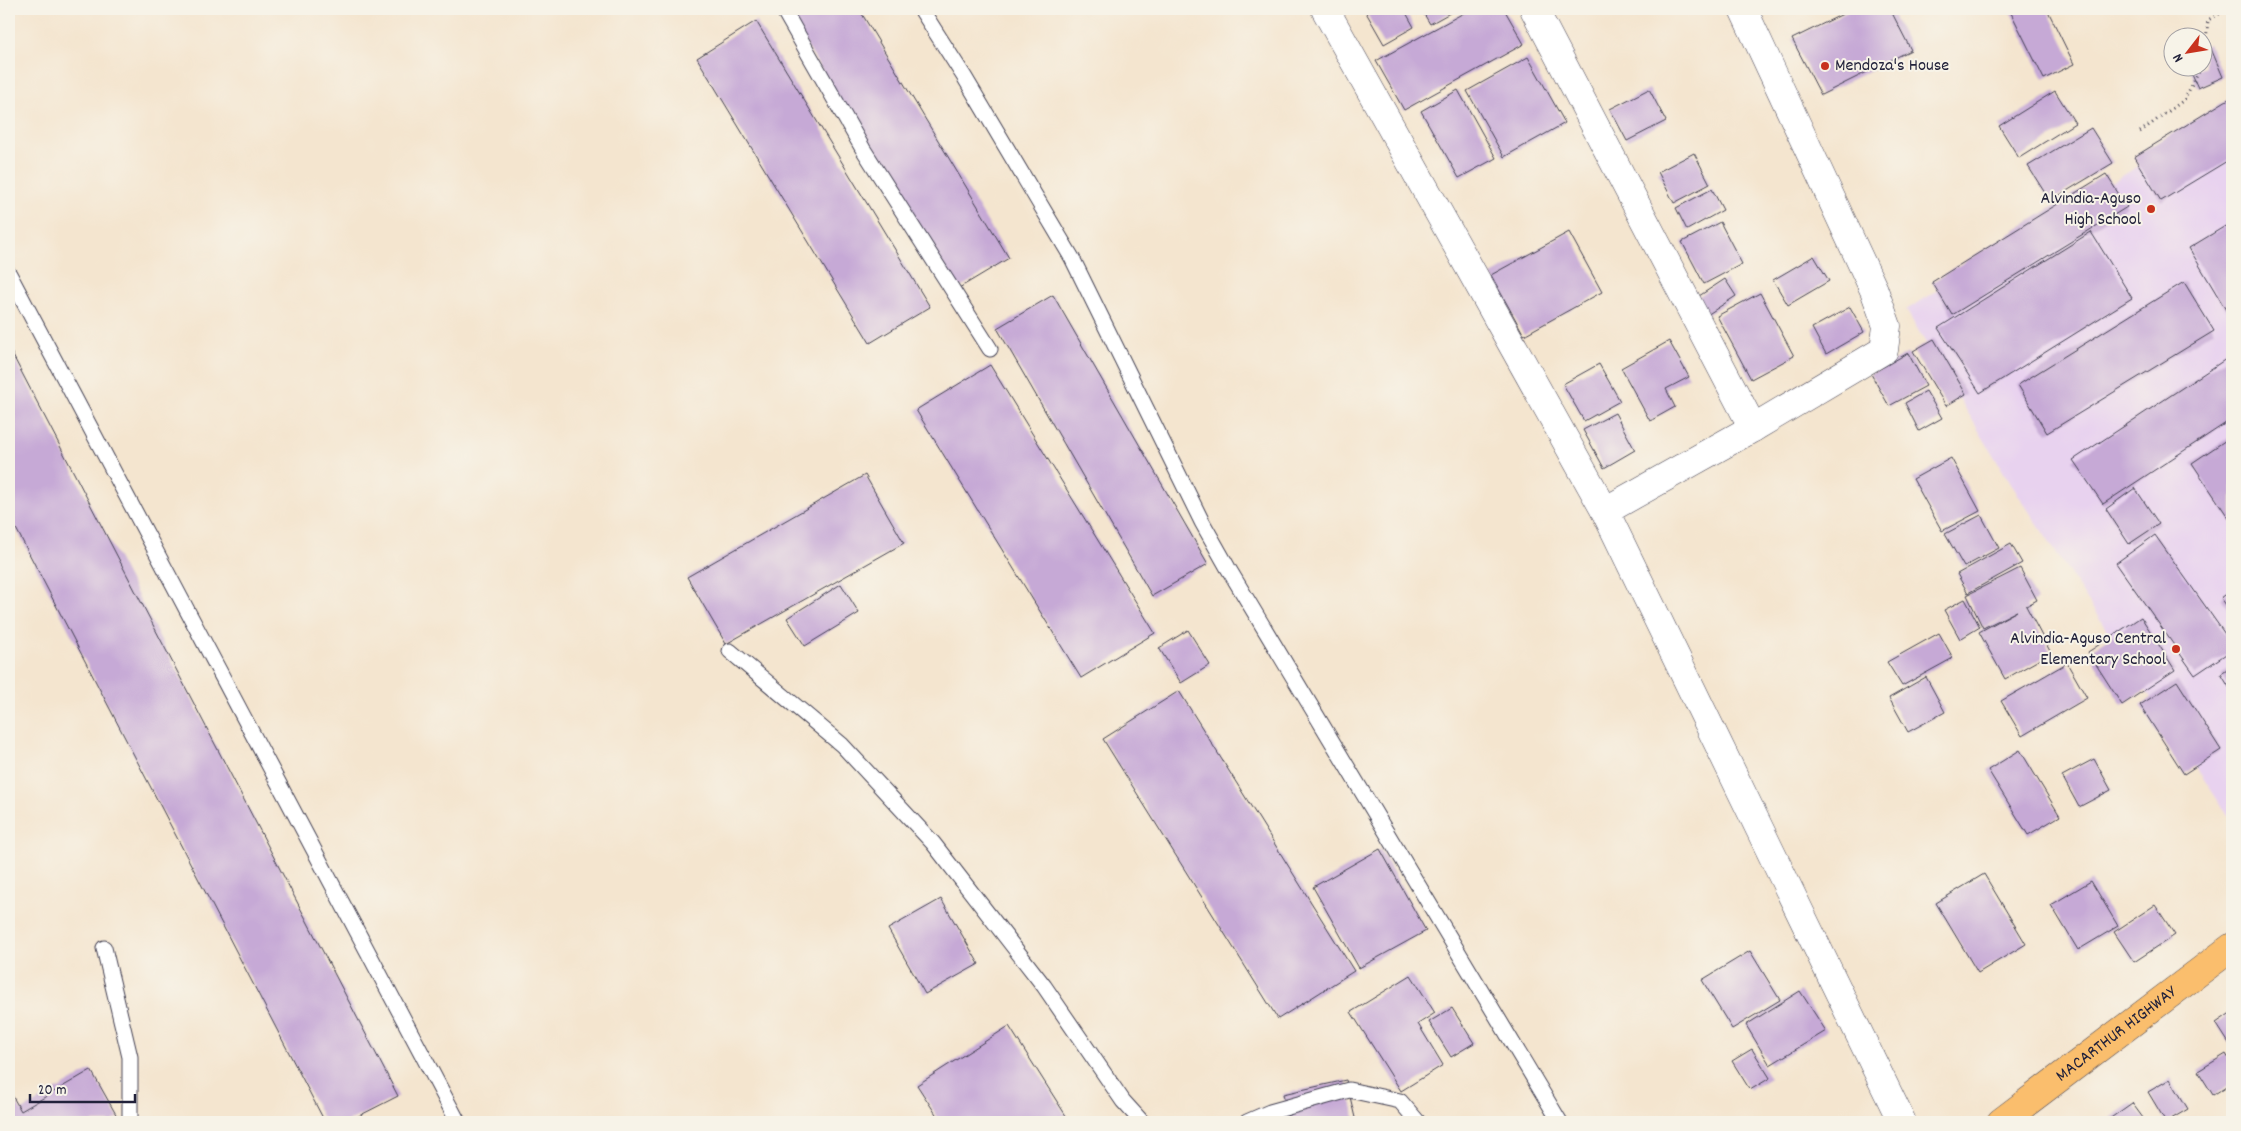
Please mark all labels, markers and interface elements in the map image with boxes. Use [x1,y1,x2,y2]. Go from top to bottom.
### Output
north arrow [2164,28,2214,78]
text: N [2168,49,2189,66]
place label: Mendoza's House [1835,54,1949,79]
marker: Mendoza's House [1819,60,1831,72]
place label: Alvindia-Aguso High School [2040,187,2142,233]
marker: Alvindia-Aguso High School [2145,203,2157,215]
place label: Alvindia-Aguso Central Elementary School [2010,627,2167,673]
marker: Alvindia-Aguso Central Elementary School [2170,643,2182,655]
street label: MACARTHUR HIGHWAY [2051,980,2183,1088]
scale bar [30,1071,135,1103]
text: 20 m [38,1080,66,1102]

